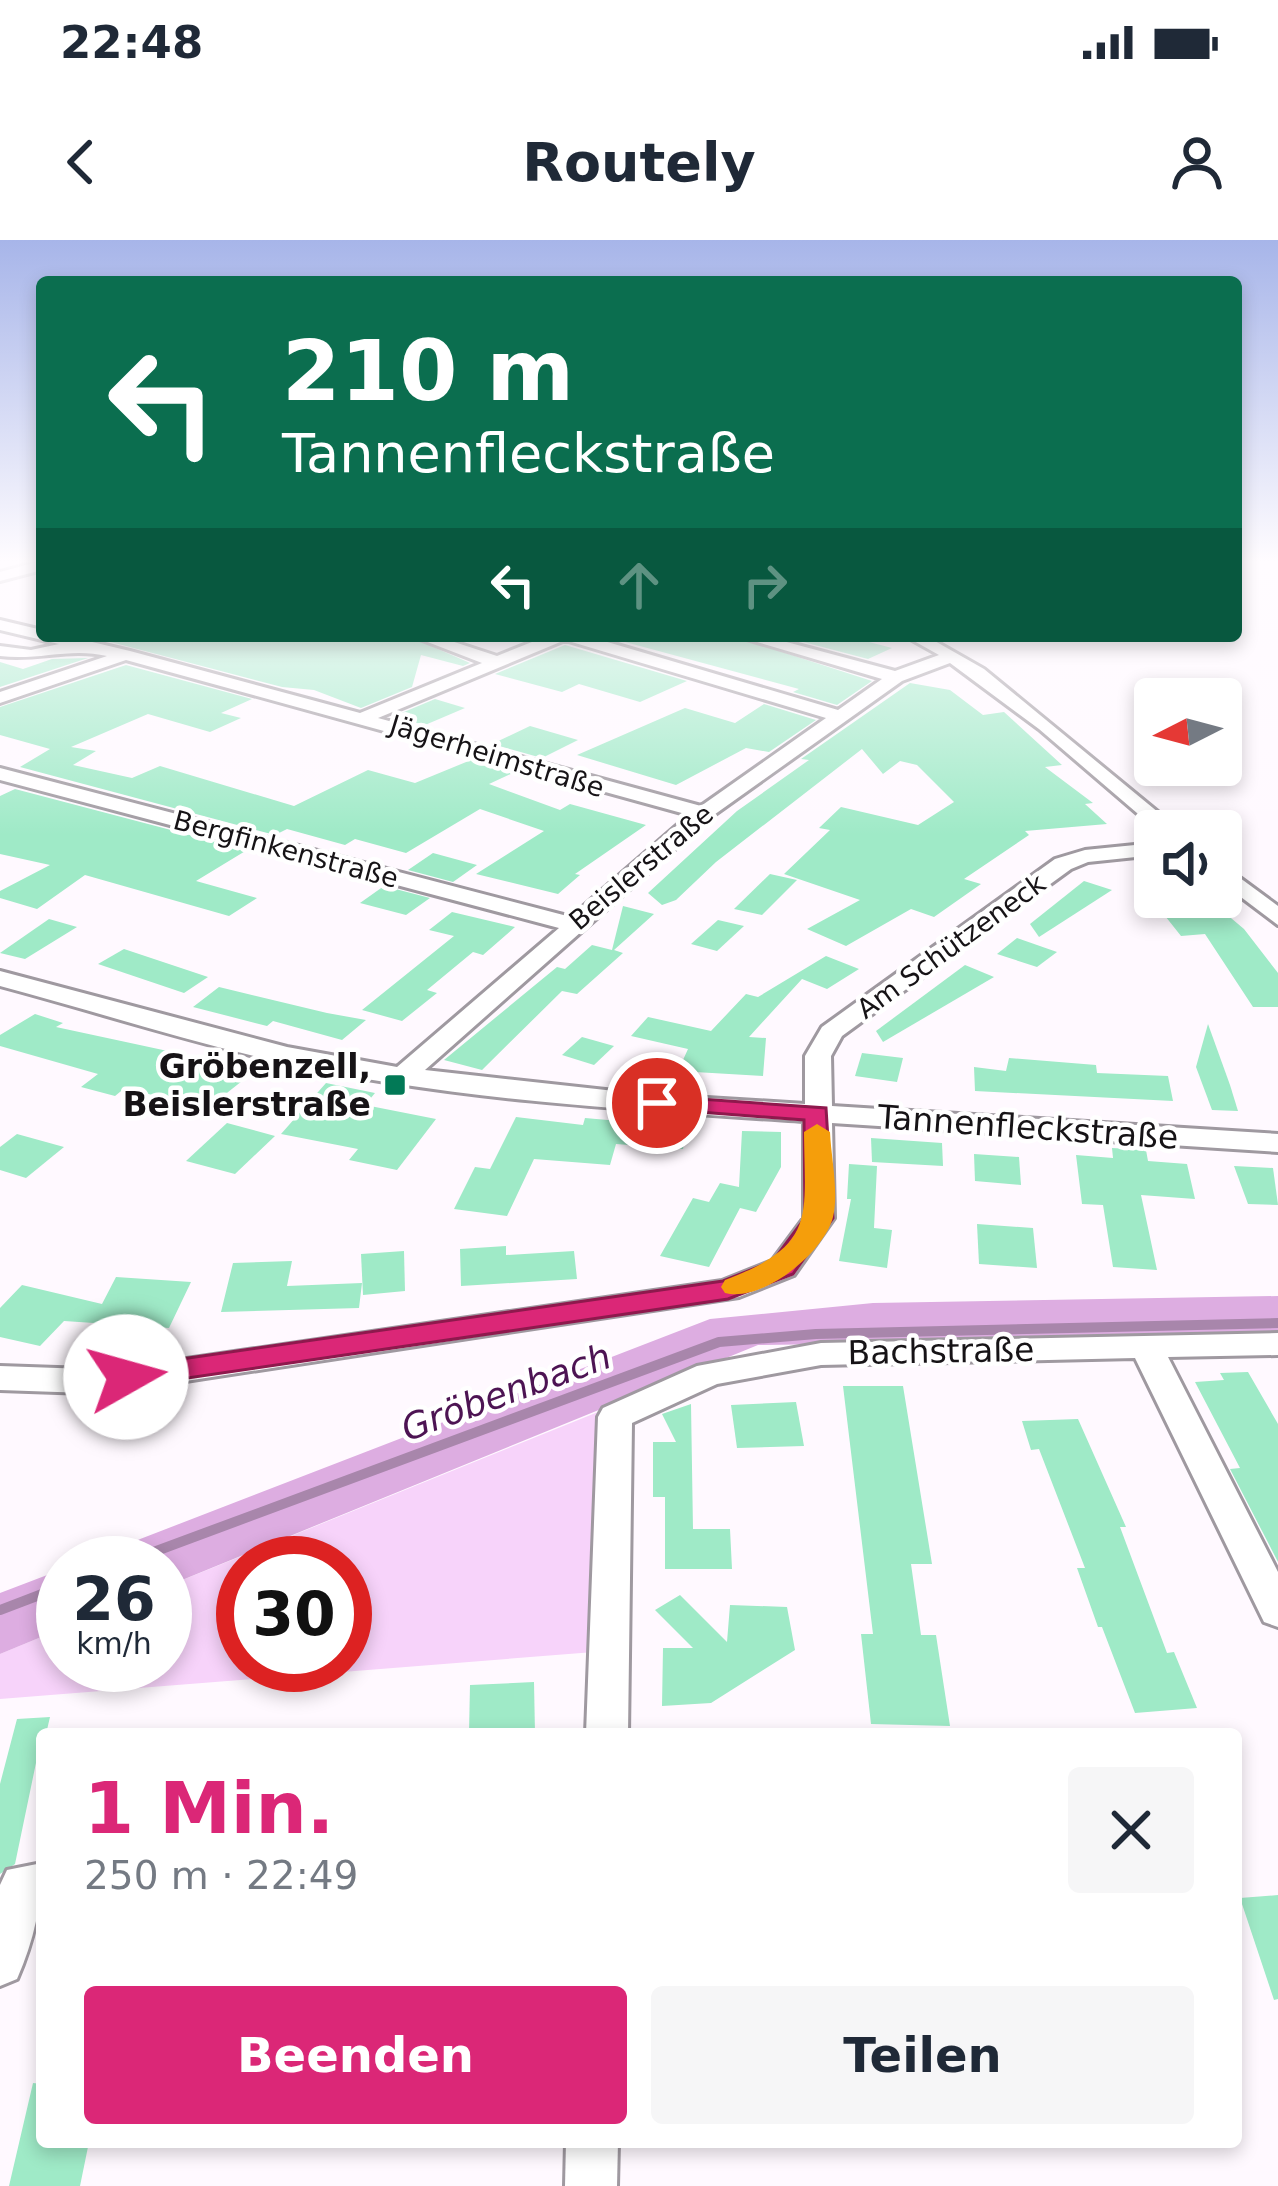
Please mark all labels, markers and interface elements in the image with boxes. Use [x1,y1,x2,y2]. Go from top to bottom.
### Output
text: 22:48 [60,16,203,69]
icon: back [48,129,114,195]
icon: person [1164,129,1230,195]
text: Routely [522,131,756,194]
text: 210 m [282,322,574,420]
icon: left [84,324,240,480]
text: Tannenfleckstraße [282,422,775,485]
icon: left [480,552,546,618]
icon: ahead [606,552,672,618]
icon: right [732,552,798,618]
north arrow [1134,678,1242,786]
map controls [1134,678,1242,918]
street label: Jägerheimstraße [384,708,608,803]
street label: Beislerstraße [563,798,719,936]
street label: Bergfinkenstraße [170,804,402,894]
button: sound [1134,810,1242,918]
street label: Am Schützeneck [851,867,1051,1025]
place label: Gröbenzell, Beislerstraße [122,1047,371,1124]
pin [606,1052,708,1154]
icon: arrive [624,1070,690,1136]
marker: Gröbenzell, Beislerstraße [382,1072,408,1098]
street label: Tannenfleckstraße [875,1097,1180,1157]
position arrow [63,1314,189,1440]
street label: Bachstraße [847,1330,1035,1372]
water label: Gröbenbach [396,1335,616,1449]
speed limit sign: 30 [216,1536,372,1692]
text: 26 [72,1564,156,1634]
text: km/h [76,1626,152,1661]
text: 1 Min. [84,1766,334,1850]
button: close [1068,1767,1194,1893]
text: 250 m · 22:49 [84,1853,358,1898]
button: Beenden [84,1986,627,2124]
button: Teilen [651,1986,1194,2124]

